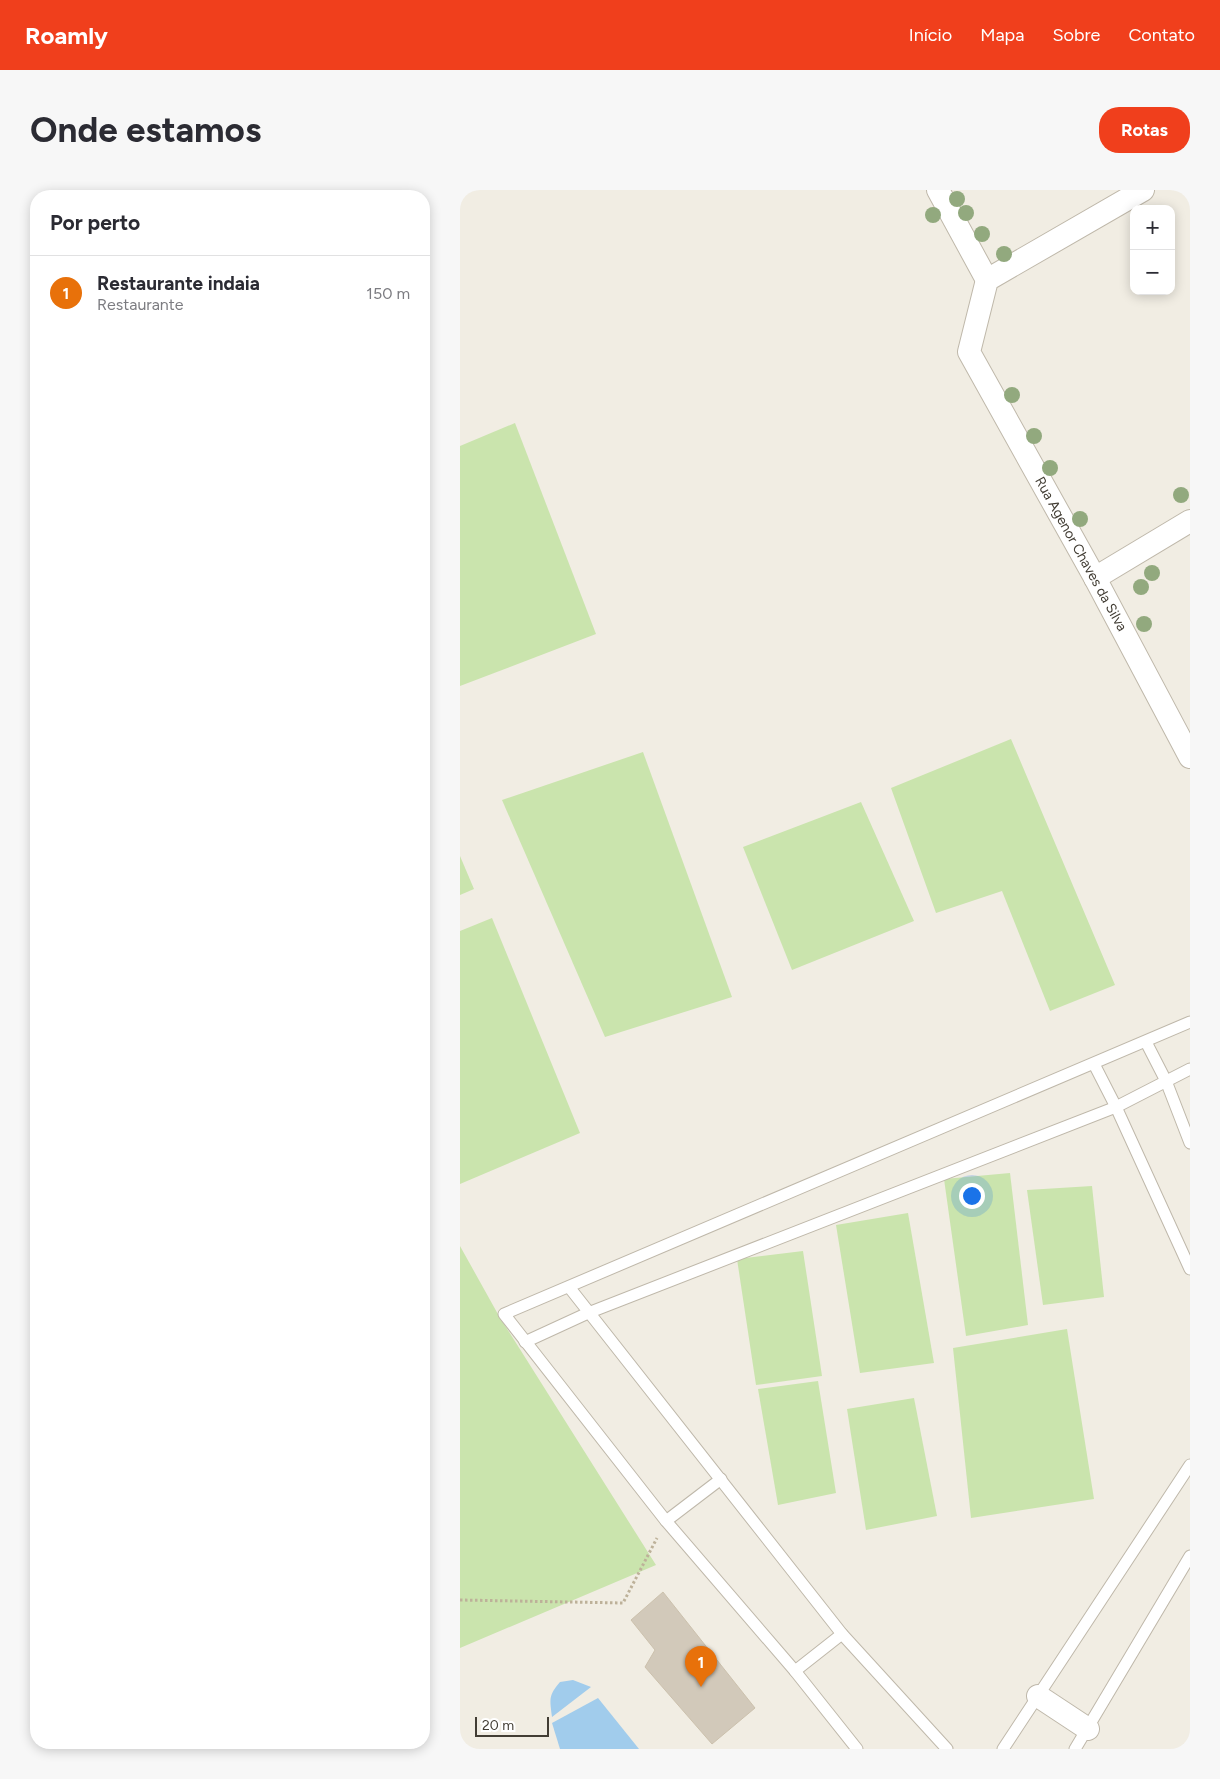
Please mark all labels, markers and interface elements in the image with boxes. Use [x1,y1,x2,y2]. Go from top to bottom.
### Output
text: Roamly [25,21,108,50]
text: Início [909,24,952,46]
text: Mapa [980,24,1024,46]
text: Sobre [1052,24,1100,46]
text: Contato [1128,24,1195,46]
button: Rotas [1099,107,1190,153]
text: Onde estamos [30,109,261,151]
map controls [1130,205,1175,295]
button: + [1130,205,1175,250]
text: Por perto [50,210,140,235]
button: − [1130,250,1175,295]
text: Restaurante indaia [97,272,260,295]
text: 1 [63,284,69,303]
text: 150 m [366,284,410,303]
text: Restaurante [97,295,184,314]
street label: Rua Agenor Chaves da Silva [1031,474,1131,634]
your location [959,1183,985,1209]
pin: 1 [685,1646,717,1687]
scale bar [475,1714,549,1737]
text: 20 m [482,1717,514,1734]

